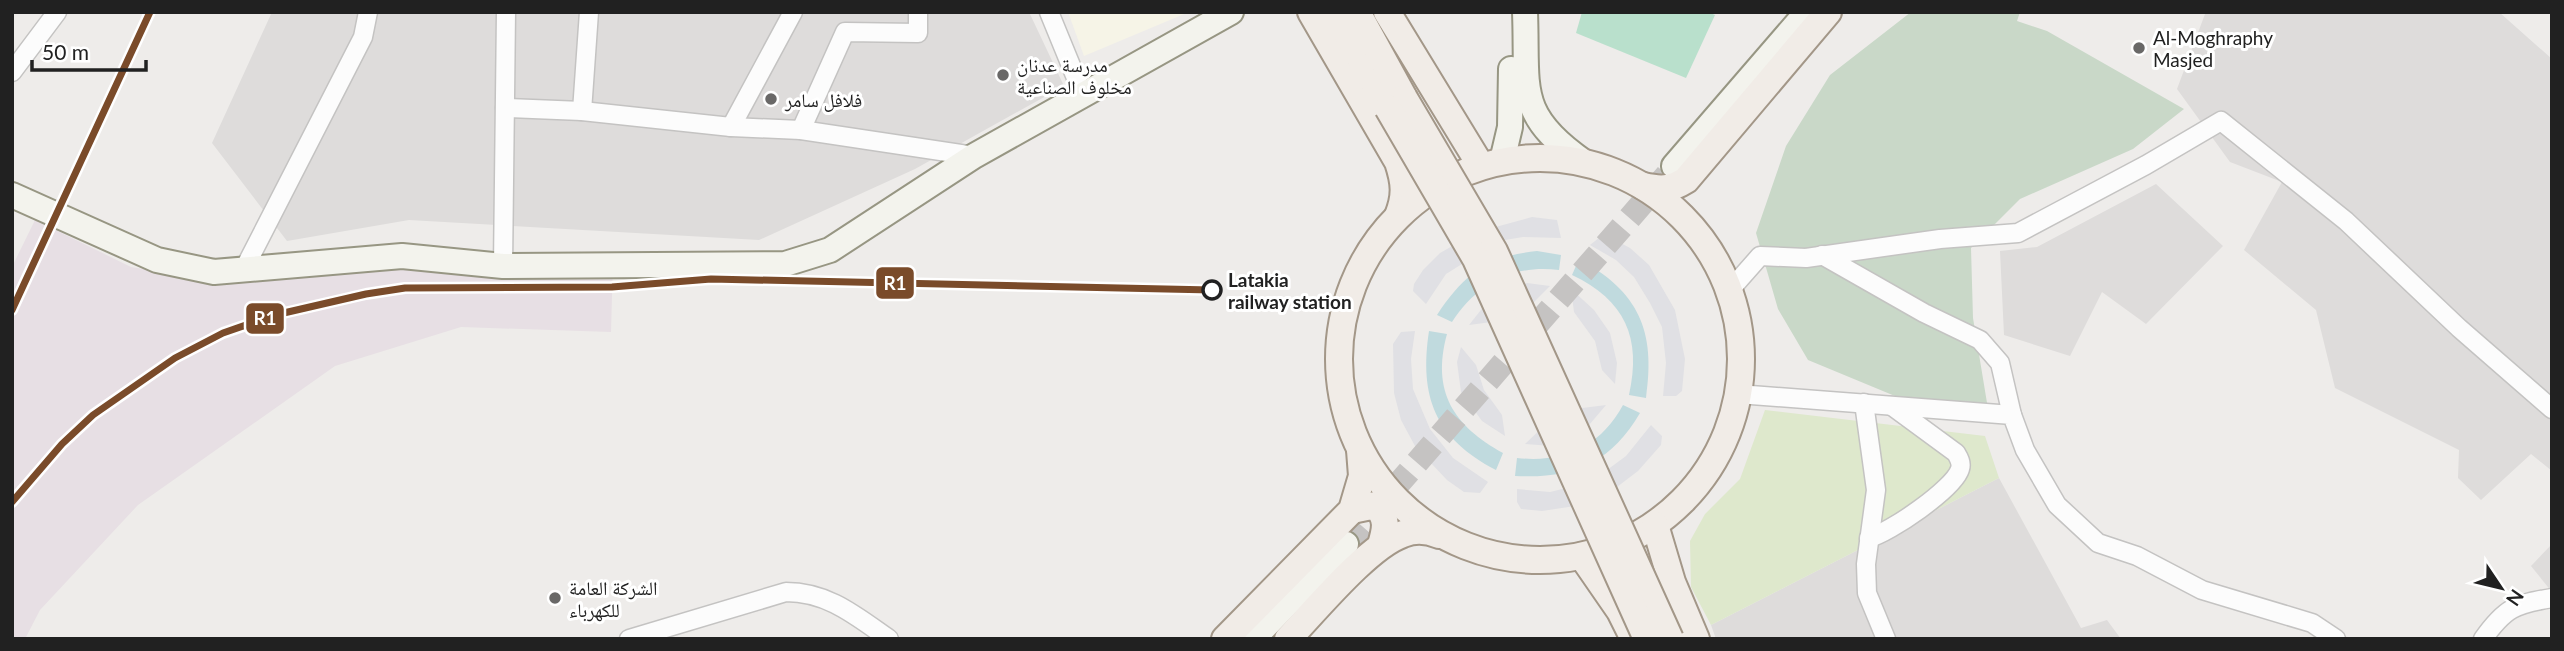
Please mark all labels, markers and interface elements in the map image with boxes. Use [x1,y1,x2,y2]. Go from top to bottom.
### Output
place label: Al-Moghraphy Masjed [2153,26,2273,71]
scale bar [32,28,145,72]
text: 50 m [42,39,89,64]
marker: Al-Moghraphy Masjed [2131,40,2147,56]
place label: مدرسة عدنان مخلوف الصناعية [1017,53,1132,99]
marker: مدرسة عدنان مخلوف الصناعية [995,67,1011,83]
place label: فلافل سامر [784,88,862,112]
marker: فلافل سامر [763,91,779,107]
line badge: R1 [875,266,915,300]
place label: Latakia railway station [1228,268,1352,313]
text: R1 [883,271,907,294]
marker: Latakia railway station [1202,280,1222,300]
line badge: R1 [245,302,285,335]
text: R1 [253,306,277,329]
north arrow [2466,553,2536,623]
place label: الشركة العامة للكهرباء [569,576,658,622]
text: N [2502,585,2529,611]
marker: الشركة العامة للكهرباء [547,590,563,606]

